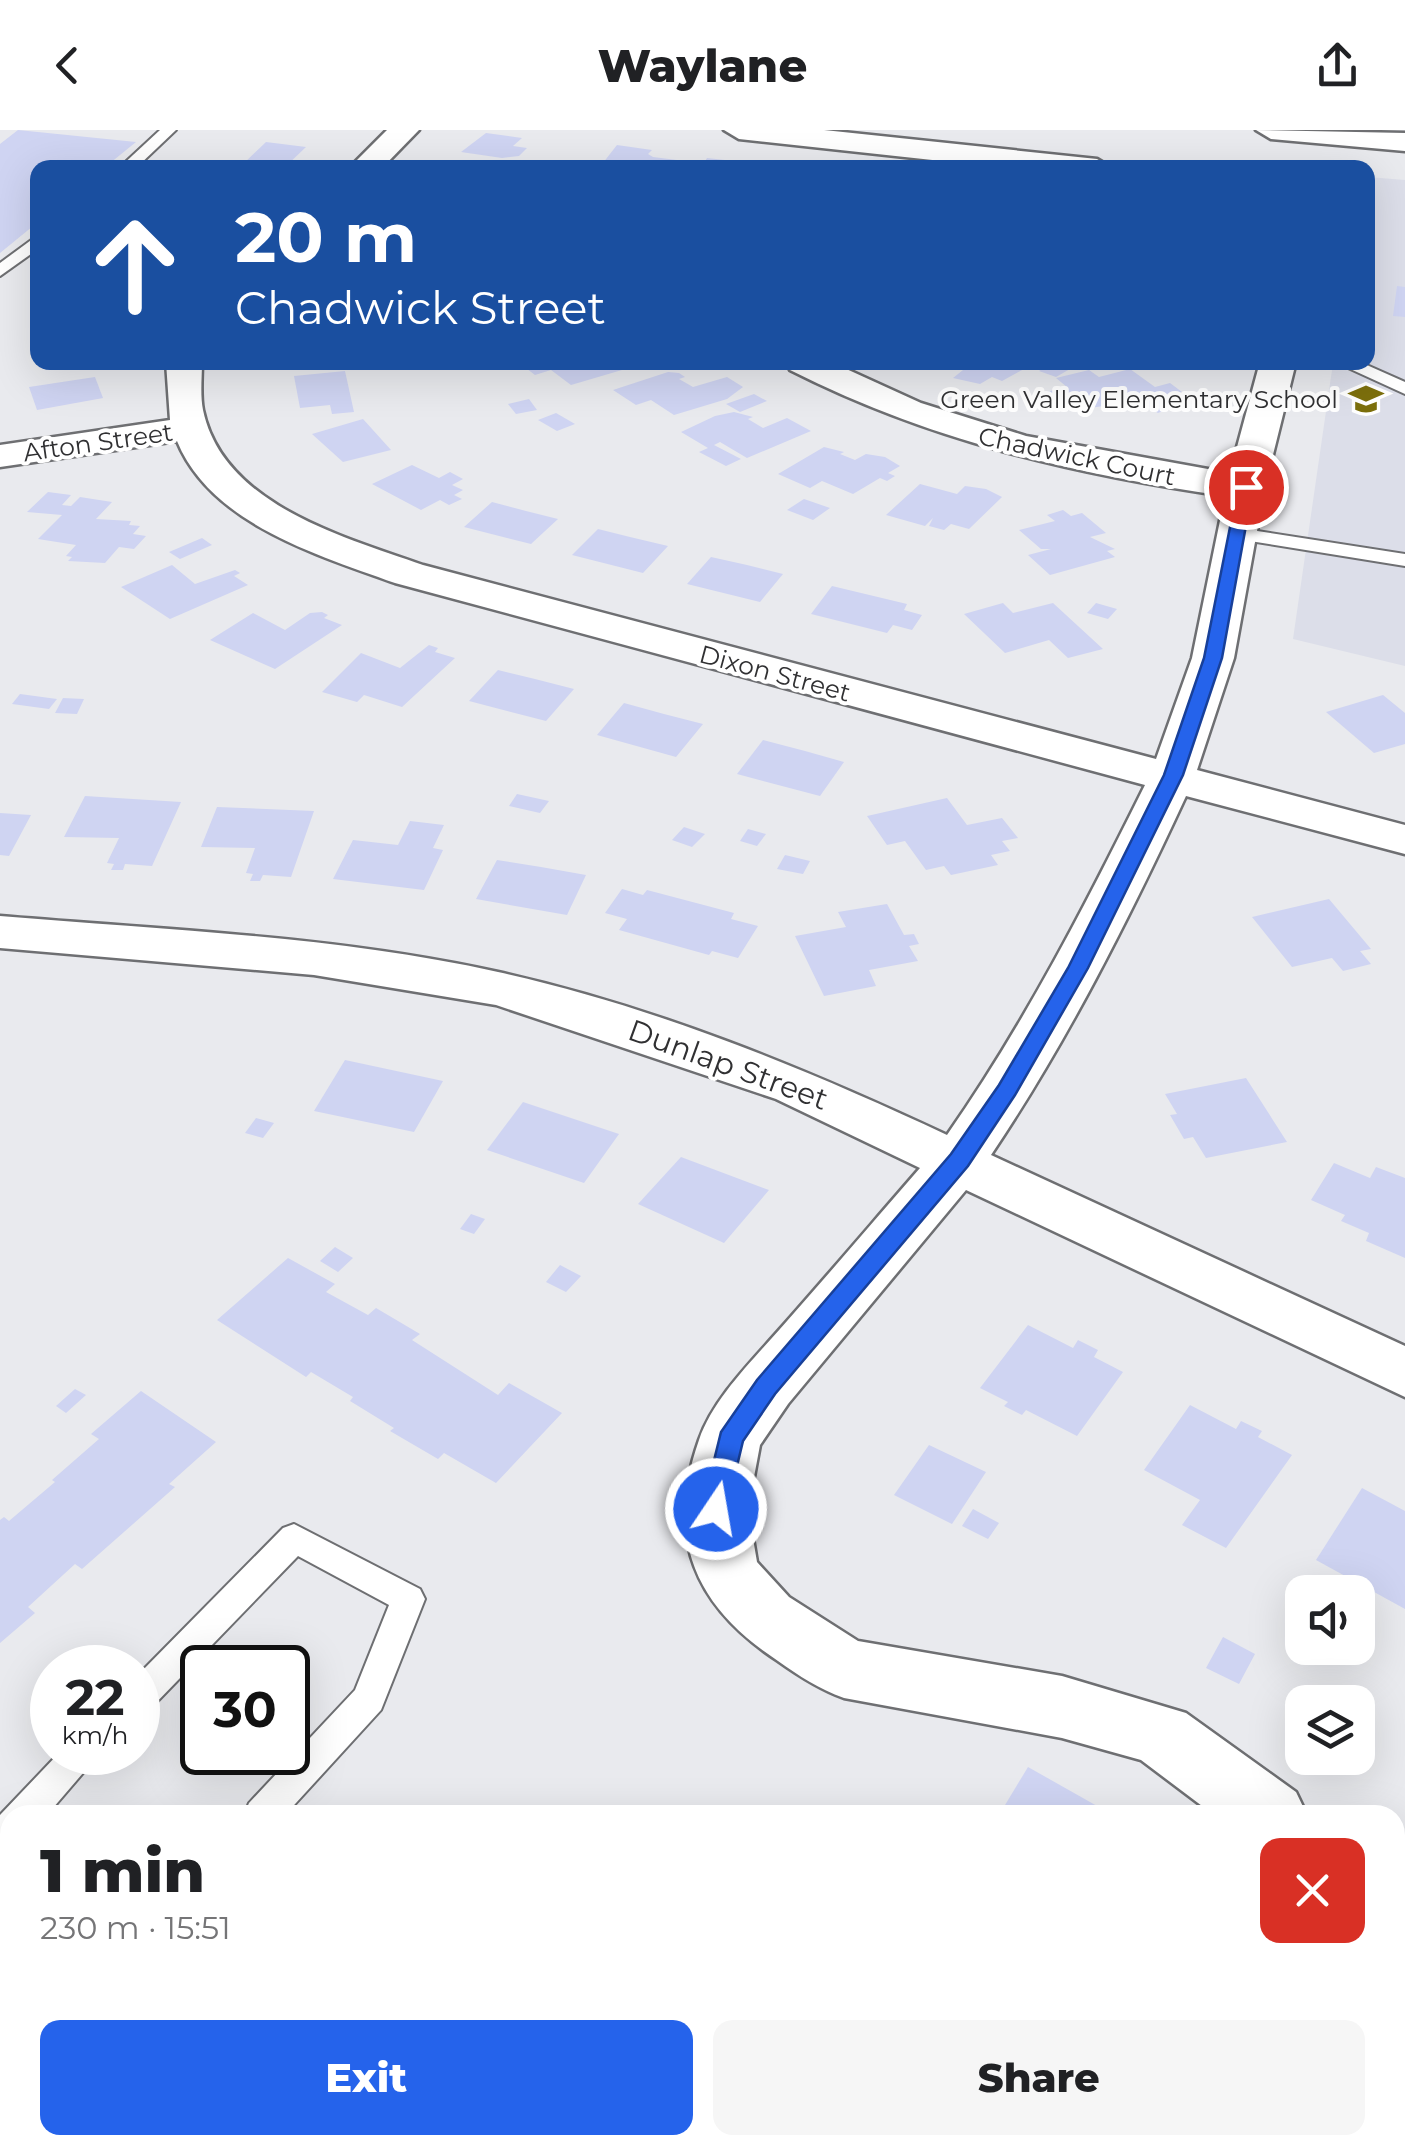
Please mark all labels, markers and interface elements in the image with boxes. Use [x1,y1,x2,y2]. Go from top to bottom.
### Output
icon: back [40,38,95,93]
text: Waylane [598,38,807,93]
icon: share [1310,38,1365,93]
text: 20 m [235,194,417,280]
icon: ahead [70,200,200,330]
text: Chadwick Street [235,280,606,335]
school or university icon: Green Valley Elementary School [1347,380,1385,418]
place label: Green Valley Elementary School [940,384,1338,414]
street label: Afton Street [21,417,175,467]
street label: Chadwick Court [976,420,1178,492]
pin [1204,445,1289,530]
icon: arrive [1219,460,1274,515]
street label: Dixon Street [696,638,854,708]
street label: Dunlap Street [623,1011,833,1118]
position arrow [664,1457,768,1561]
map controls [1285,1575,1375,1775]
button: sound [1285,1575,1375,1665]
speed limit sign: 30 [180,1645,310,1775]
text: 22 [66,1667,125,1728]
button: layers [1285,1685,1375,1775]
text: km/h [62,1720,128,1750]
text: 1 min [40,1834,205,1907]
button: close [1260,1838,1365,1943]
text: 230 m · 15:51 [40,1908,231,1947]
button: Exit [40,2020,693,2135]
button: Share [713,2020,1365,2135]

